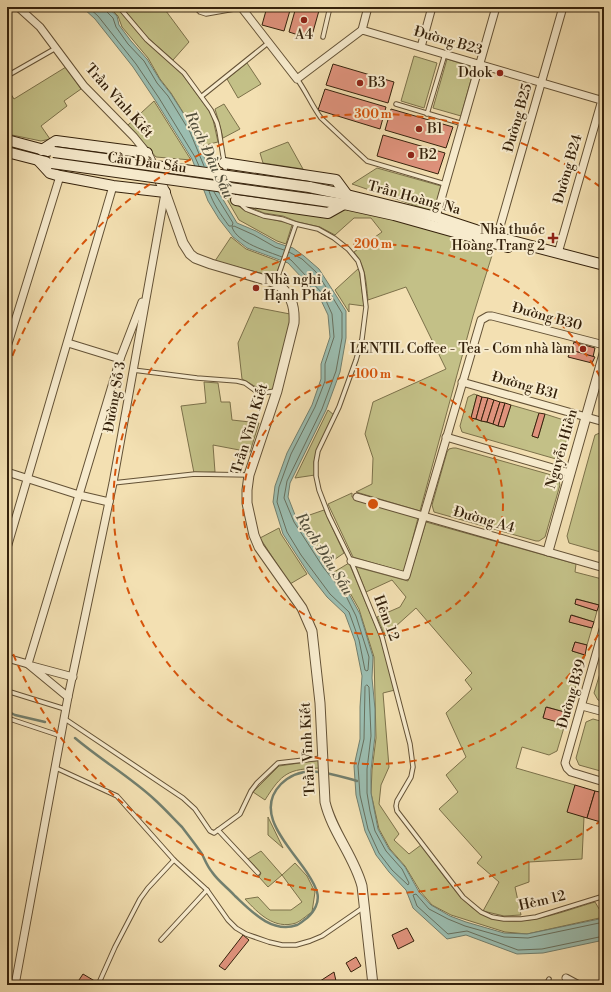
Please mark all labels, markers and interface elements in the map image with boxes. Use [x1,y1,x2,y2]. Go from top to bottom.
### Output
marker: A4 [299,15,309,25]
street label: Đường B23 [412,23,485,59]
place label: A4 [294,26,313,44]
street label: Trần Vĩnh Kiết [81,60,157,142]
place label: Ddok [458,64,493,82]
marker: Ddok [495,68,505,78]
place label: B3 [367,74,386,92]
marker: B3 [355,78,365,88]
street label: Đường B25 [500,81,536,154]
water label: Rạch Đầu Sấu [180,107,238,202]
text: 300 m [354,107,392,122]
place label: B1 [426,120,443,138]
marker: B1 [414,124,424,134]
street label: Đường B24 [549,132,587,206]
place label: B2 [418,146,437,164]
street label: Cầu Đầu Sấu [106,149,188,177]
marker: B2 [406,150,416,160]
street label: Trần Hoàng Na [366,177,463,219]
place label: Nhà thuốc Hoàng Trang 2 [452,221,545,255]
marker: Nhà thuốc Hoàng Trang 2 [548,233,558,243]
text: 200 m [354,237,392,252]
place label: Nhà nghỉ Hạnh Phát [264,271,332,305]
marker: Nhà nghỉ Hạnh Phát [251,283,261,293]
street label: Đường B30 [510,299,584,335]
place label: LENTIL Coffee - Tea - Cơm nhà làm [350,340,575,358]
marker: LENTIL Coffee - Tea - Cơm nhà làm [578,344,588,354]
street label: Đường Số 3 [100,360,130,434]
text: 100 m [355,367,391,382]
street label: Đường B31 [490,368,560,404]
street label: Trần Vĩnh Kiết [228,381,272,476]
street label: Nguyễn Hiền [542,407,582,491]
centre of rings [366,497,380,511]
street label: Đường A4 [451,503,517,537]
water label: Rạch Đầu Sấu [290,508,357,599]
street label: Hẻm 12 [369,592,403,644]
street label: Đường B39 [554,657,590,731]
street label: Trần Vĩnh Kiết [297,702,319,796]
street label: Hẻm 12 [517,887,567,915]

